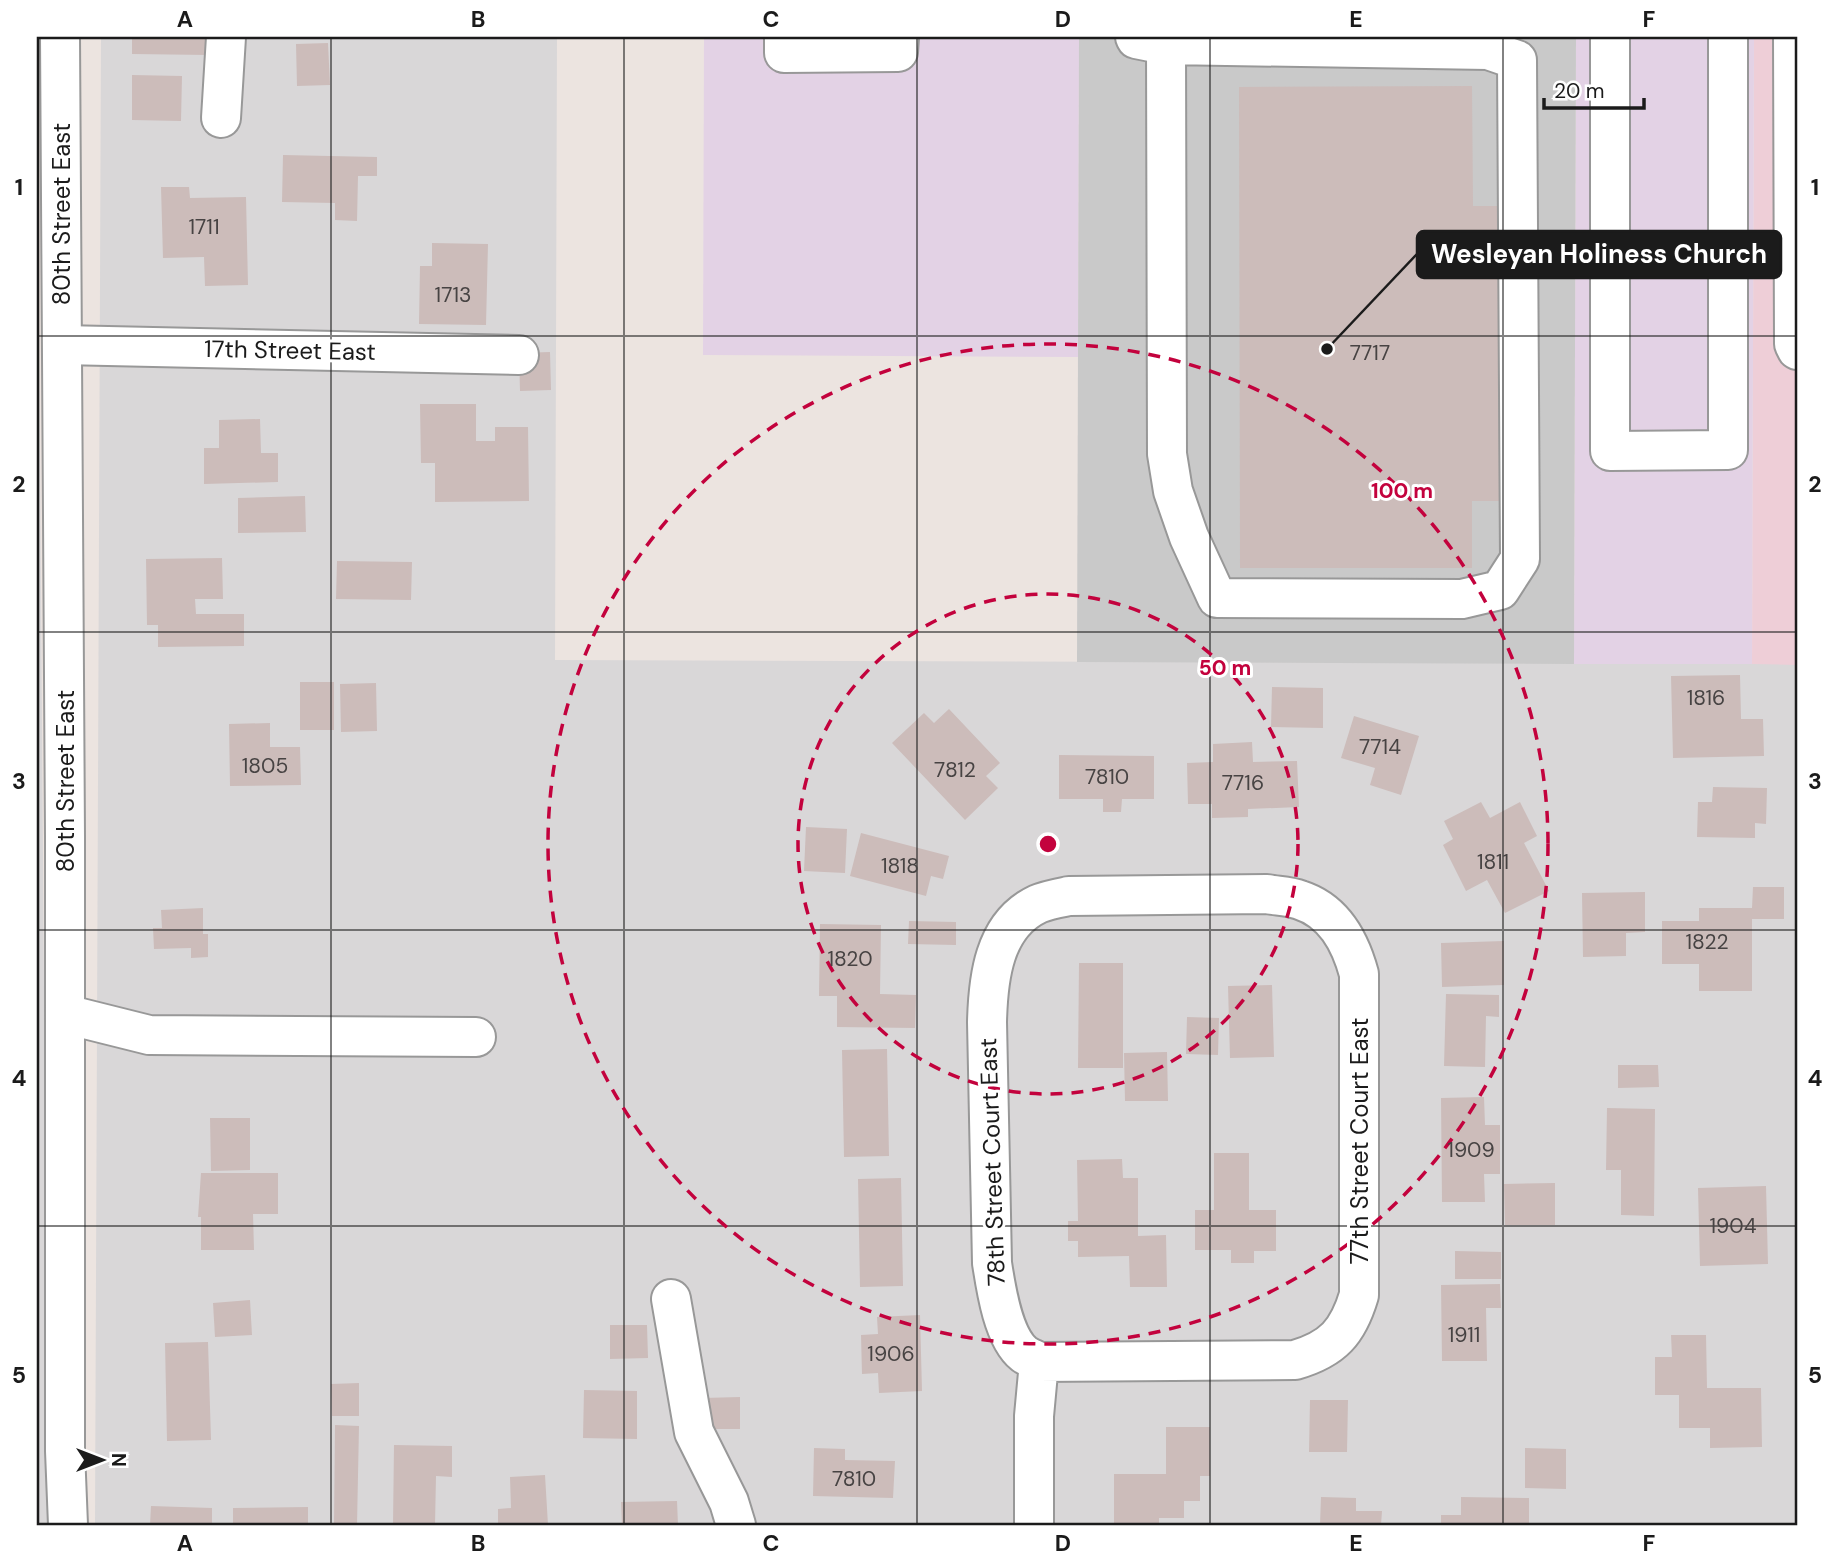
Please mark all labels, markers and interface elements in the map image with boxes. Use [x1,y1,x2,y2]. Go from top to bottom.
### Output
text: A [177,4,193,34]
text: B [471,4,485,34]
text: C [763,4,779,34]
text: D [1055,4,1071,34]
text: E [1349,4,1363,34]
text: F [1643,4,1656,34]
scale bar [1544,66,1643,110]
text: 20 m [1554,77,1605,105]
street label: 80th Street East [46,123,77,305]
text: 1 [15,172,23,202]
text: 1 [1811,172,1819,202]
house number: 1711 [189,213,219,241]
callout: Wesleyan Holiness Church [1417,231,1781,278]
text: Wesleyan Holiness Church [1431,237,1767,271]
house number: 1713 [435,281,471,309]
street label: 17th Street East [204,333,376,367]
house number: 7717 [1350,339,1390,367]
text: 2 [12,469,26,499]
text: 2 [1808,469,1822,499]
text: 100 m [1371,477,1433,505]
text: 50 m [1199,654,1251,682]
house number: 1816 [1687,684,1725,712]
street label: 80th Street East [50,690,81,872]
house number: 7714 [1359,733,1401,761]
house number: 1805 [242,752,288,780]
house number: 7812 [934,756,976,784]
house number: 7810 [1085,763,1129,791]
text: 3 [12,766,26,796]
text: 3 [1808,766,1822,796]
house number: 7716 [1222,769,1264,797]
centre of rings [1036,832,1060,856]
house number: 1811 [1477,848,1509,876]
house number: 1818 [881,852,919,880]
house number: 1822 [1685,928,1729,956]
house number: 1820 [827,945,873,973]
street label: 77th Street Court East [1344,1017,1375,1265]
street label: 78th Street Court East [972,1037,1012,1287]
text: 4 [12,1063,27,1093]
text: 4 [1808,1063,1823,1093]
house number: 1909 [1447,1136,1495,1164]
house number: 1904 [1710,1212,1757,1240]
house number: 1911 [1448,1321,1480,1349]
house number: 1906 [867,1340,915,1368]
text: 5 [12,1360,26,1390]
text: 5 [1808,1360,1822,1390]
north arrow [66,1426,136,1496]
text: N [106,1453,131,1467]
house number: 7810 [832,1465,876,1493]
text: A [177,1528,193,1558]
text: B [471,1528,485,1558]
text: C [763,1528,779,1558]
text: D [1055,1528,1071,1558]
text: E [1349,1528,1363,1558]
text: F [1643,1528,1656,1558]

